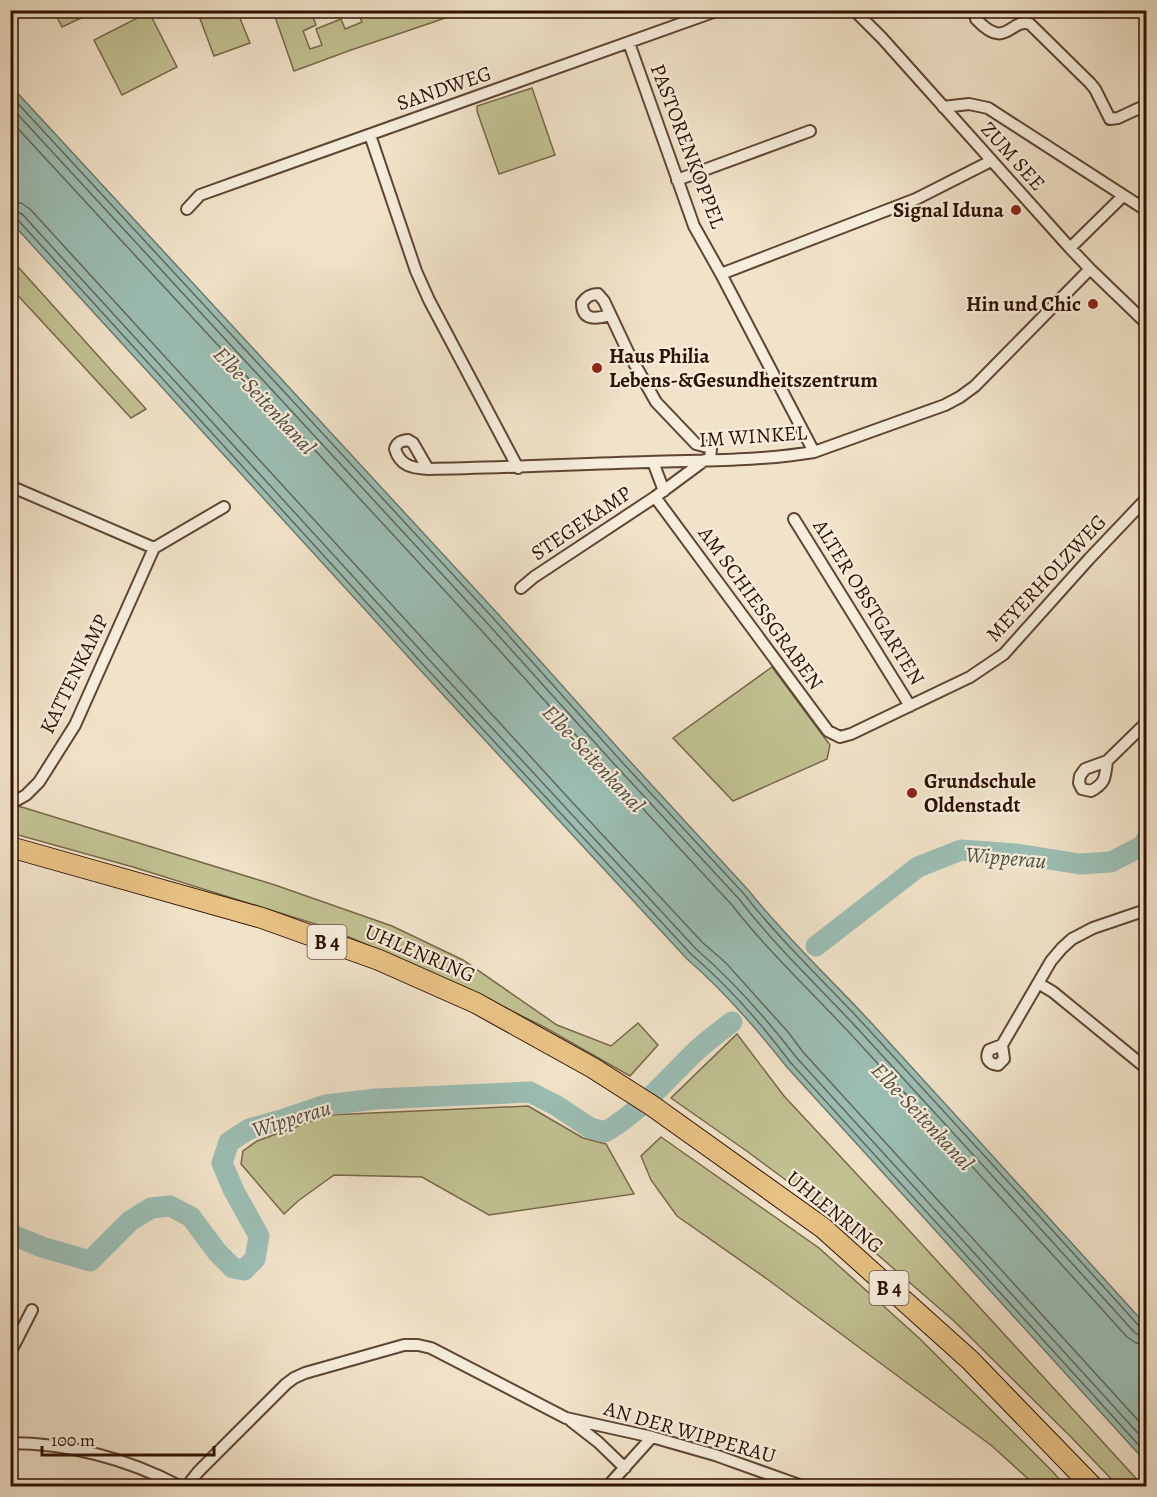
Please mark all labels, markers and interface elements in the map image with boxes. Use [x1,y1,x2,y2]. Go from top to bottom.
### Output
street label: SANDWEG [393,59,495,117]
street label: PASTORENKOPPEL [644,60,732,233]
street label: ZUM SEE [974,115,1052,197]
place label: Signal Iduna [893,196,1005,224]
marker: Signal Iduna [1009,203,1023,217]
place label: Hin und Chic [966,290,1081,318]
marker: Hin und Chic [1086,297,1100,311]
water label: Elbe-Seitenkanal [206,340,323,462]
place label: Haus Philia Lebens-&Gesundheitszentrum [609,342,878,394]
marker: Haus Philia Lebens-&Gesundheitszentrum [590,361,604,375]
street label: IM WINKEL [698,418,808,454]
street label: STEGEKAMP [525,479,637,567]
street label: MEYERHOLZWEG [980,508,1112,648]
street label: ALTER OBSTGARTEN [806,513,931,690]
street label: AM SCHIESSGRABEN [692,520,830,695]
street label: KATTENKAMP [33,609,115,738]
water label: Elbe-Seitenkanal [535,698,652,820]
place label: Grundschule Oldenstadt [924,767,1036,819]
marker: Grundschule Oldenstadt [905,786,919,800]
water label: Wipperau [964,840,1048,877]
street label: UHLENRING [361,917,479,989]
road number: B 4 [308,925,346,959]
water label: Elbe-Seitenkanal [864,1056,981,1178]
water label: Wipperau [248,1093,335,1145]
street label: UHLENRING [781,1164,889,1260]
road number: B 4 [870,1271,908,1305]
street label: AN DER WIPPERAU [600,1394,779,1470]
scale bar [42,1419,214,1457]
text: 100 m [51,1428,95,1452]

